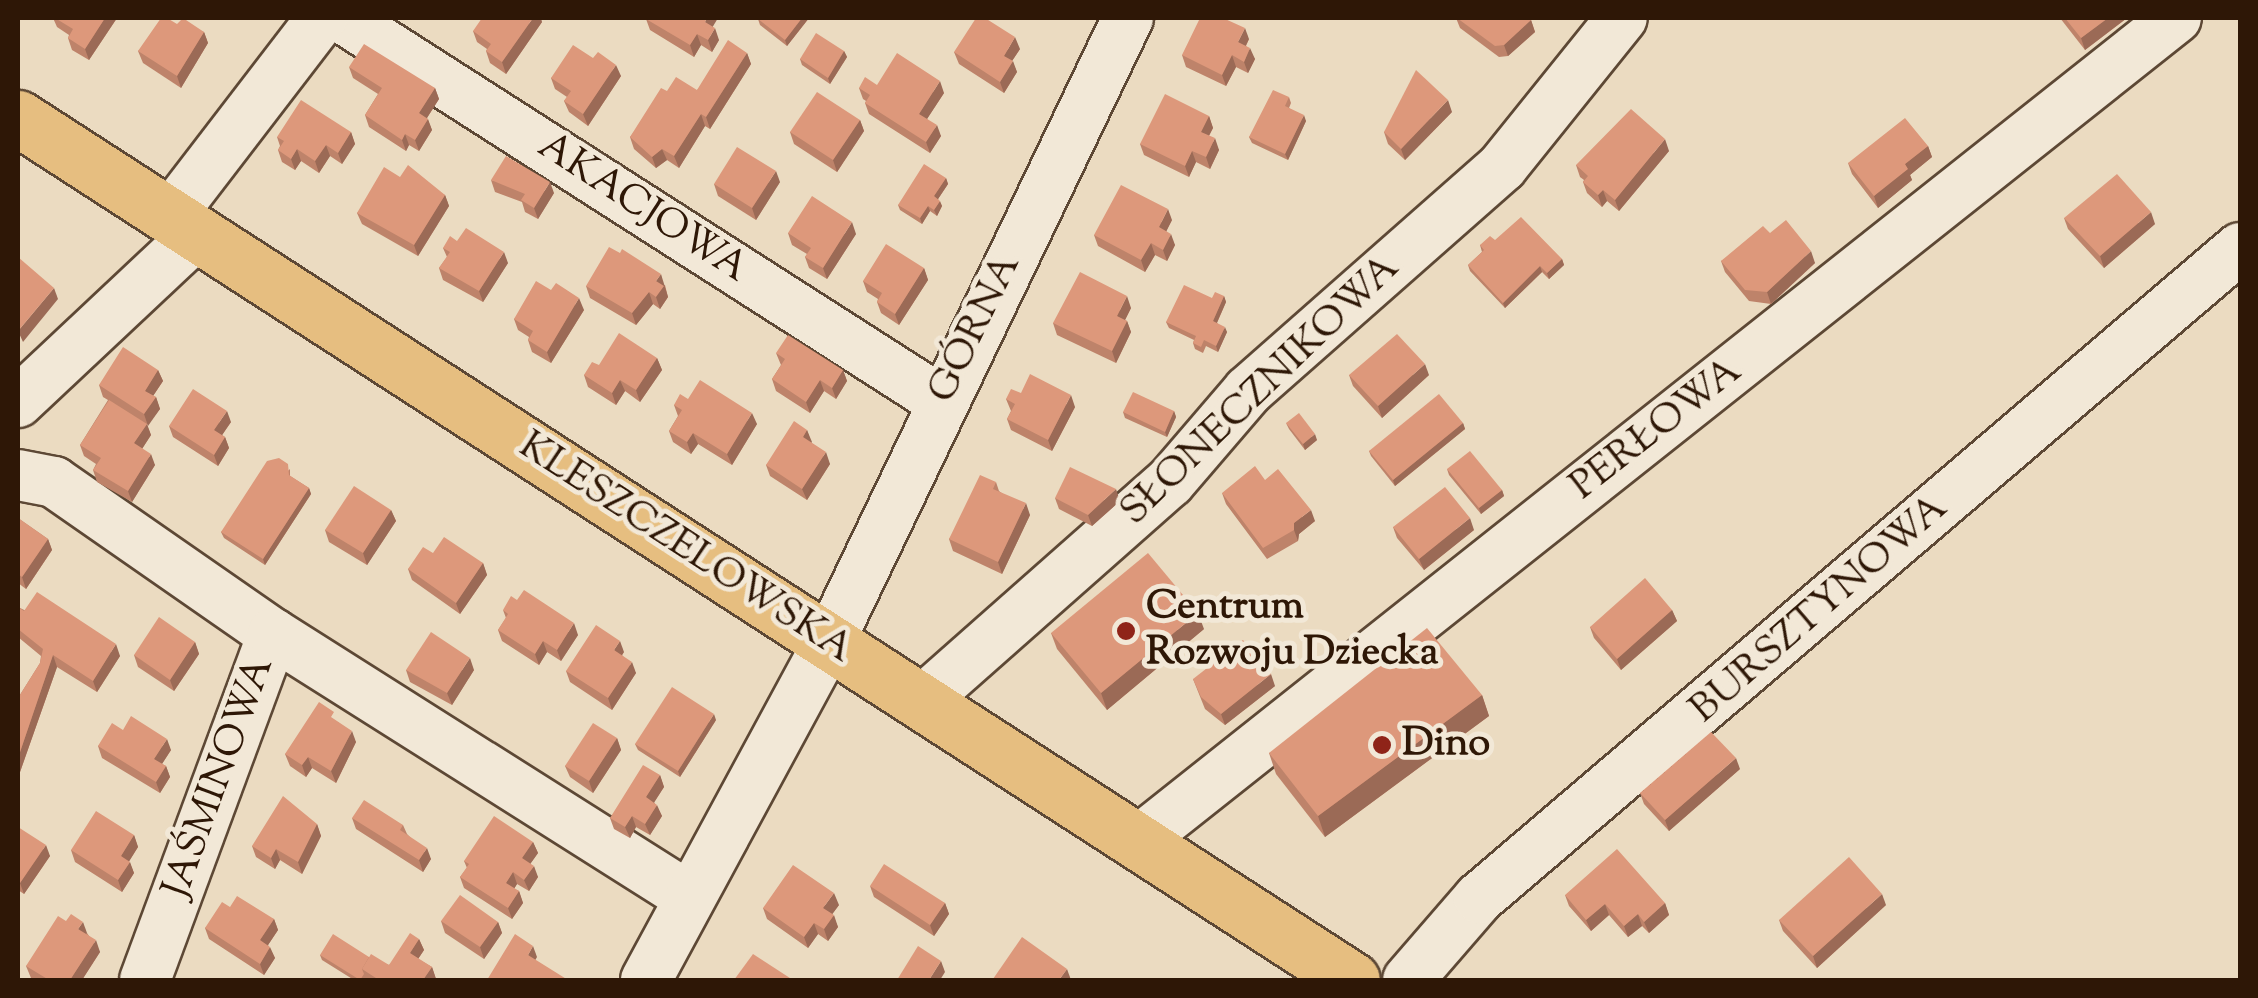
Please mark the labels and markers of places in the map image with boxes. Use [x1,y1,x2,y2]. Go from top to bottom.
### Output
place label: Centrum Rozwoju Dziecka [1146,584,1438,678]
marker: Centrum Rozwoju Dziecka [1115,620,1137,642]
place label: Dino [1402,721,1490,769]
marker: Dino [1371,734,1393,756]

